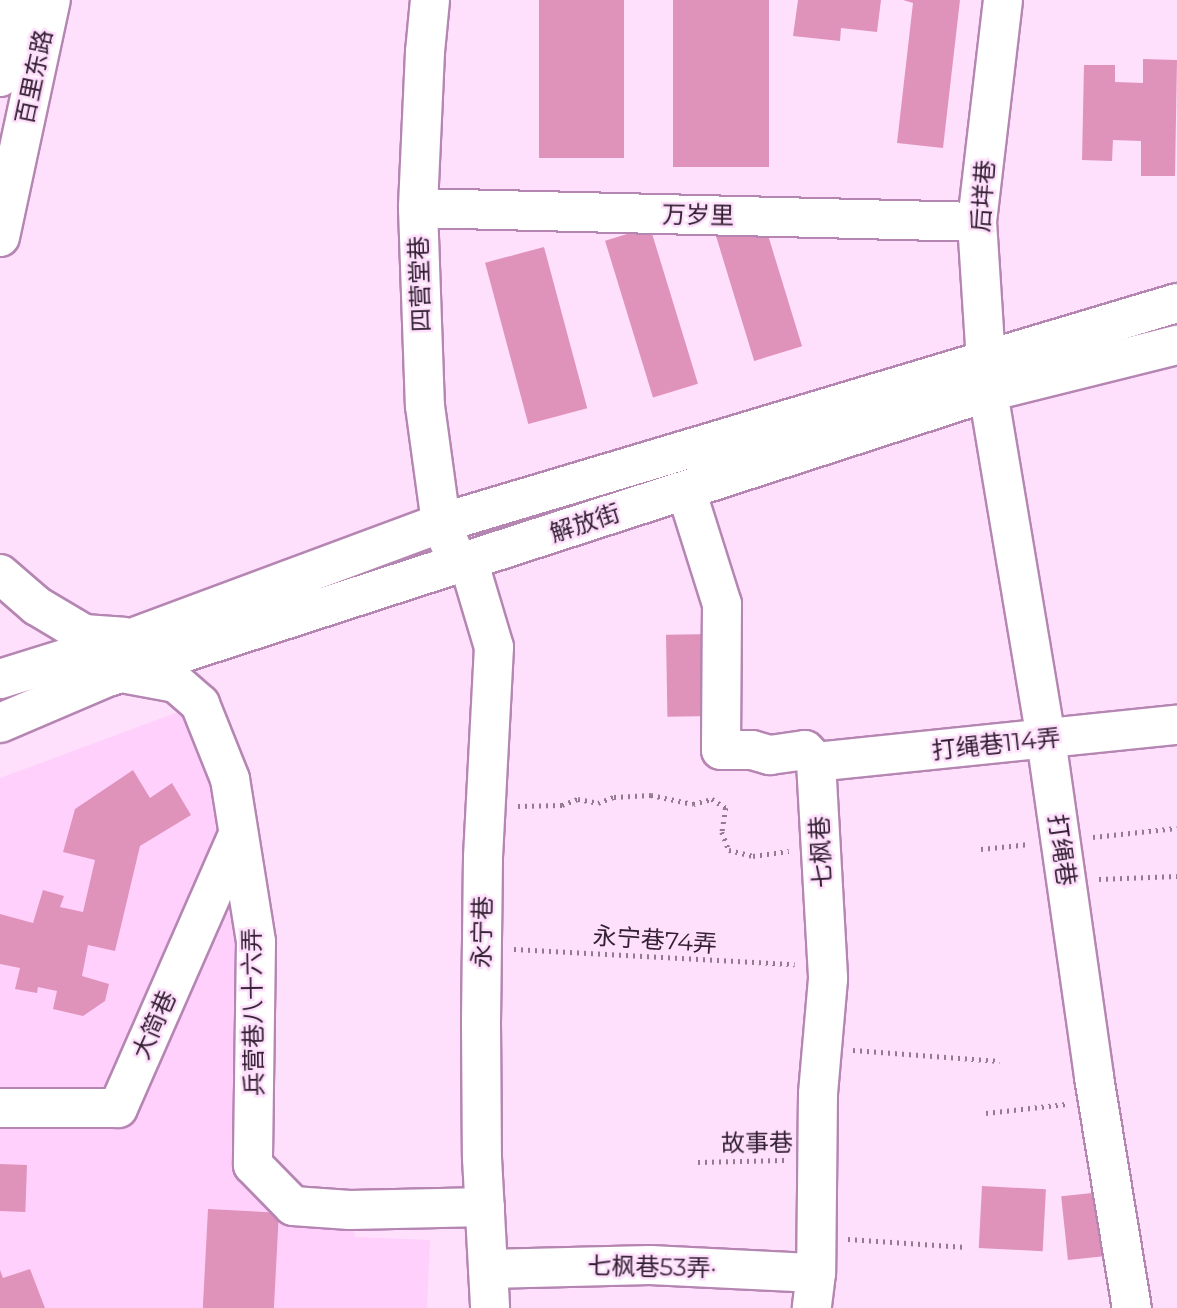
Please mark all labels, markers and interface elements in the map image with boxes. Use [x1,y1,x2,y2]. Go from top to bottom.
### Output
street label: 百里东路 [10,27,58,127]
street label: 后垟巷 [966,159,1000,233]
street label: 万岁里 [662,200,734,230]
street label: 四营堂巷 [404,236,436,332]
street label: 解放街 [546,498,624,548]
street label: 打绳巷114弄 [930,723,1062,765]
street label: 打绳巷 [1043,812,1081,888]
street label: 七枫巷 [805,815,837,889]
street label: 永宁巷 [467,896,497,968]
street label: 永宁巷74弄 [592,921,718,959]
street label: 兵营巷八十六弄 [237,928,269,1096]
street label: 大简巷 [126,986,182,1064]
street label: 故事巷 [721,1128,793,1158]
street label: 七枫巷53弄· [587,1251,717,1283]

